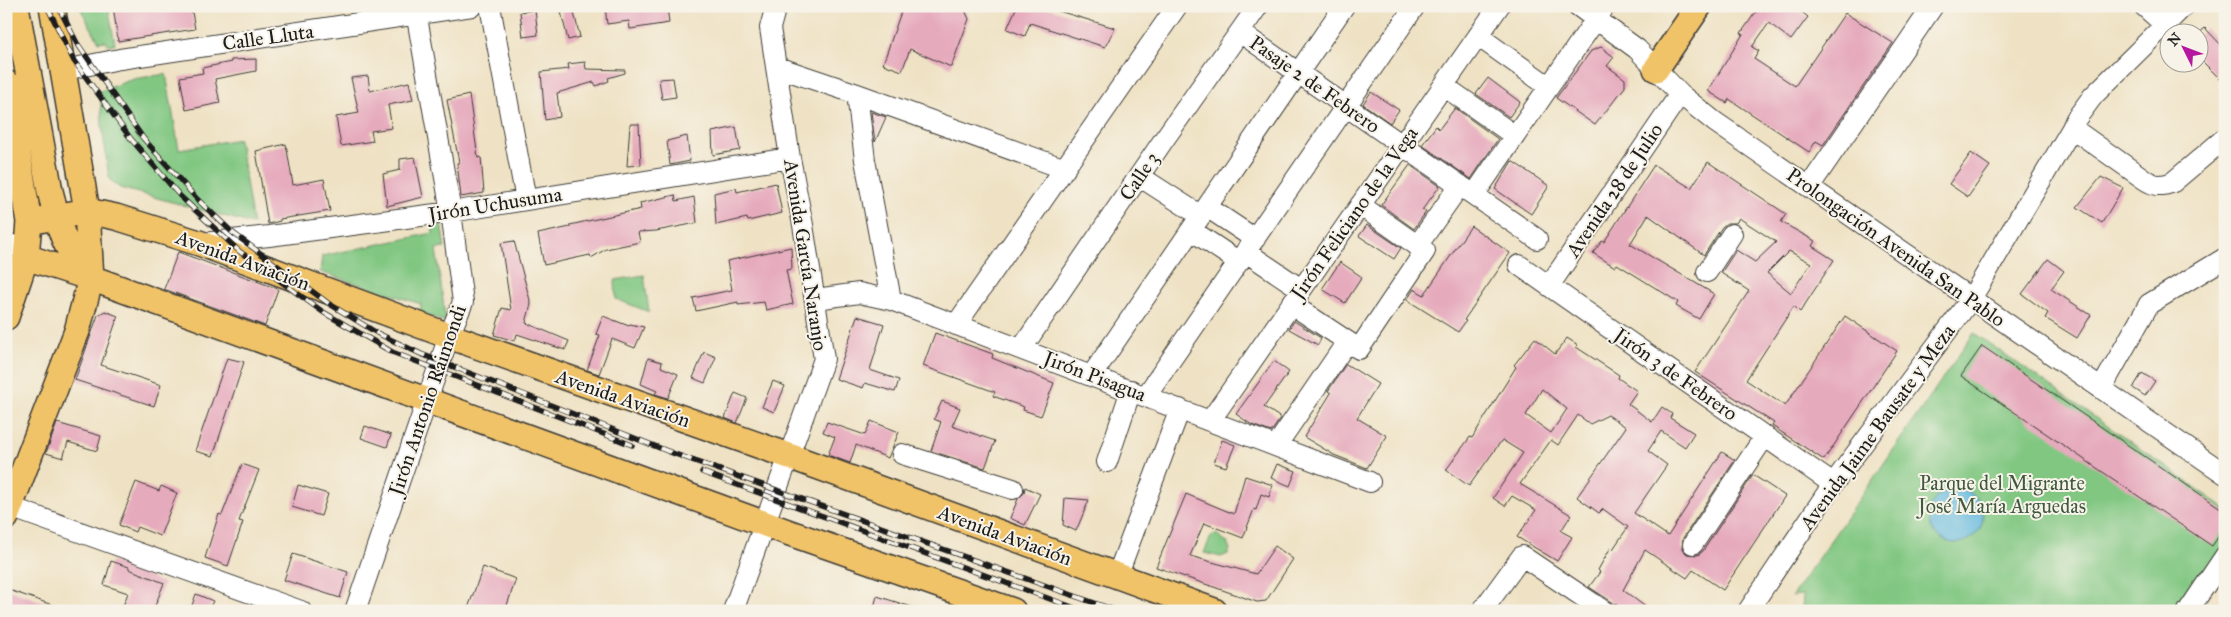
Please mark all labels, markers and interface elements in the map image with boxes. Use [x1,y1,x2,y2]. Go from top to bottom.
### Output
street label: Calle Lluta [221,19,316,55]
north arrow [2158,22,2208,72]
text: N [2164,29,2185,50]
street label: Pasaje 2 de Febrero [1245,30,1385,138]
street label: Avenida 28 de Julio [1560,119,1668,263]
street label: Jirón Feliciano de la Vega [1284,122,1424,306]
street label: Calle 3 [1114,147,1164,205]
street label: Avenida García Naranjo [779,157,833,352]
street label: Prolongación Avenida San Pablo [1781,162,2010,333]
street label: Jirón Uchusuma [424,182,564,228]
street label: Avenida Aviación [172,224,313,295]
street label: Jirón Antonio Raimondi [382,301,472,501]
street label: Avenida Jaime Bausate y Meza [1794,319,1961,536]
street label: Jirón 3 de Febrero [1607,321,1742,426]
street label: Jirón Pisagua [1038,345,1150,408]
street label: Avenida Aviación [552,363,694,432]
park label: Parque del Migrante José María Arguedas [1916,471,2086,519]
street label: Avenida Aviación [934,499,1075,570]

